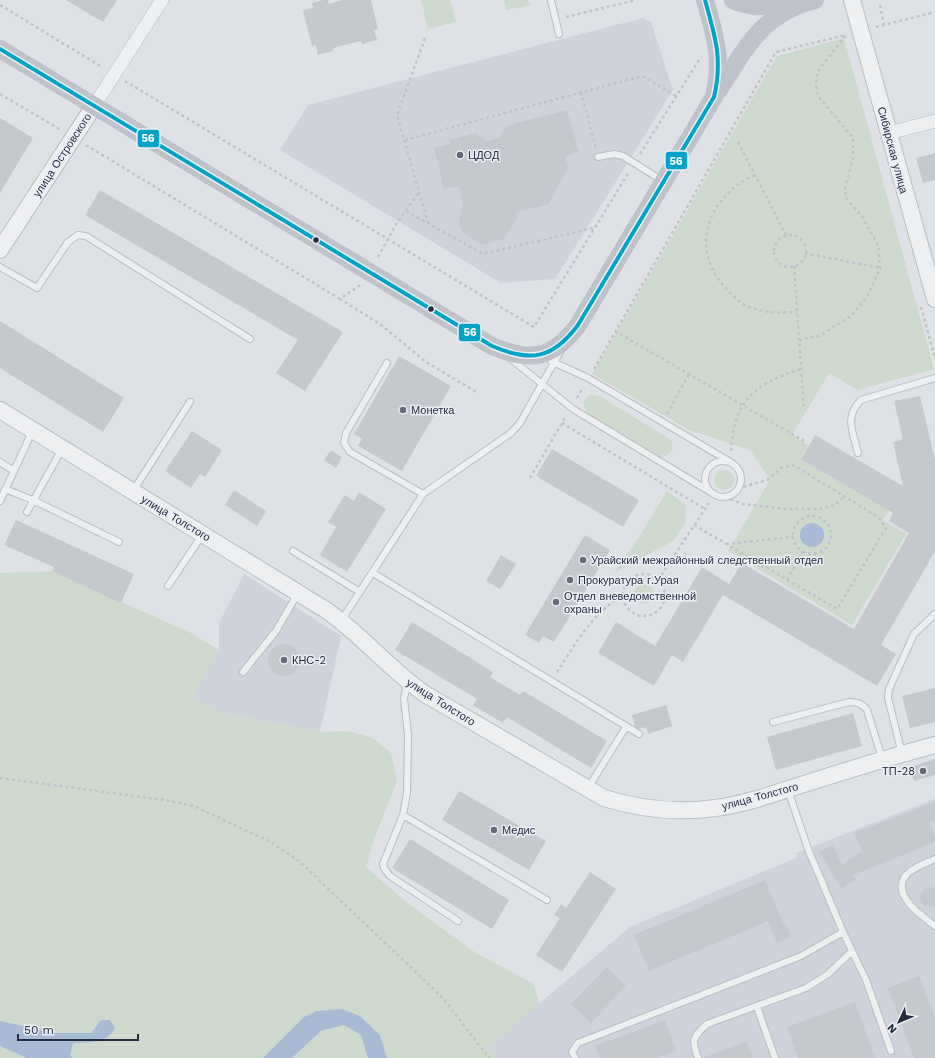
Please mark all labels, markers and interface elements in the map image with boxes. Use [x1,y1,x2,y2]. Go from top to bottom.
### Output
street label: Сибирская улица [875,105,911,196]
street label: улица Островского [30,111,94,200]
line badge: 56 [137,129,160,148]
text: 56 [141,132,155,145]
place label: ЦДОД [468,149,500,162]
marker: ЦДОД [455,150,465,160]
line badge: 56 [665,151,688,170]
text: 56 [669,155,683,168]
unlabelled marker [311,235,321,245]
unlabelled marker [426,304,436,314]
line badge: 56 [458,323,481,342]
text: 56 [463,326,477,339]
place label: Монетка [411,404,455,417]
marker: Монетка [398,405,408,415]
street label: улица Толстого [139,493,213,544]
place label: Урайский межрайонный следственный отдел [591,554,823,567]
marker: Урайский межрайонный следственный отдел [578,555,588,565]
place label: Прокуратура г.Урая [578,574,679,587]
marker: Прокуратура г.Урая [565,575,575,585]
place label: Отдел вневедомственной охраны [564,590,696,616]
marker: Отдел вневедомственной охраны [551,597,561,607]
place label: КНС-2 [292,654,326,667]
marker: КНС-2 [279,655,289,665]
street label: улица Толстого [404,676,477,729]
place label: ТП-28 [882,765,915,778]
marker: ТП-28 [918,766,928,776]
street label: улица Толстого [720,780,800,813]
place label: Медис [502,824,536,837]
marker: Медис [489,825,499,835]
north arrow [879,1002,919,1042]
scale bar [18,1016,138,1042]
text: N [885,1021,900,1036]
text: 50 m [24,1023,54,1037]

